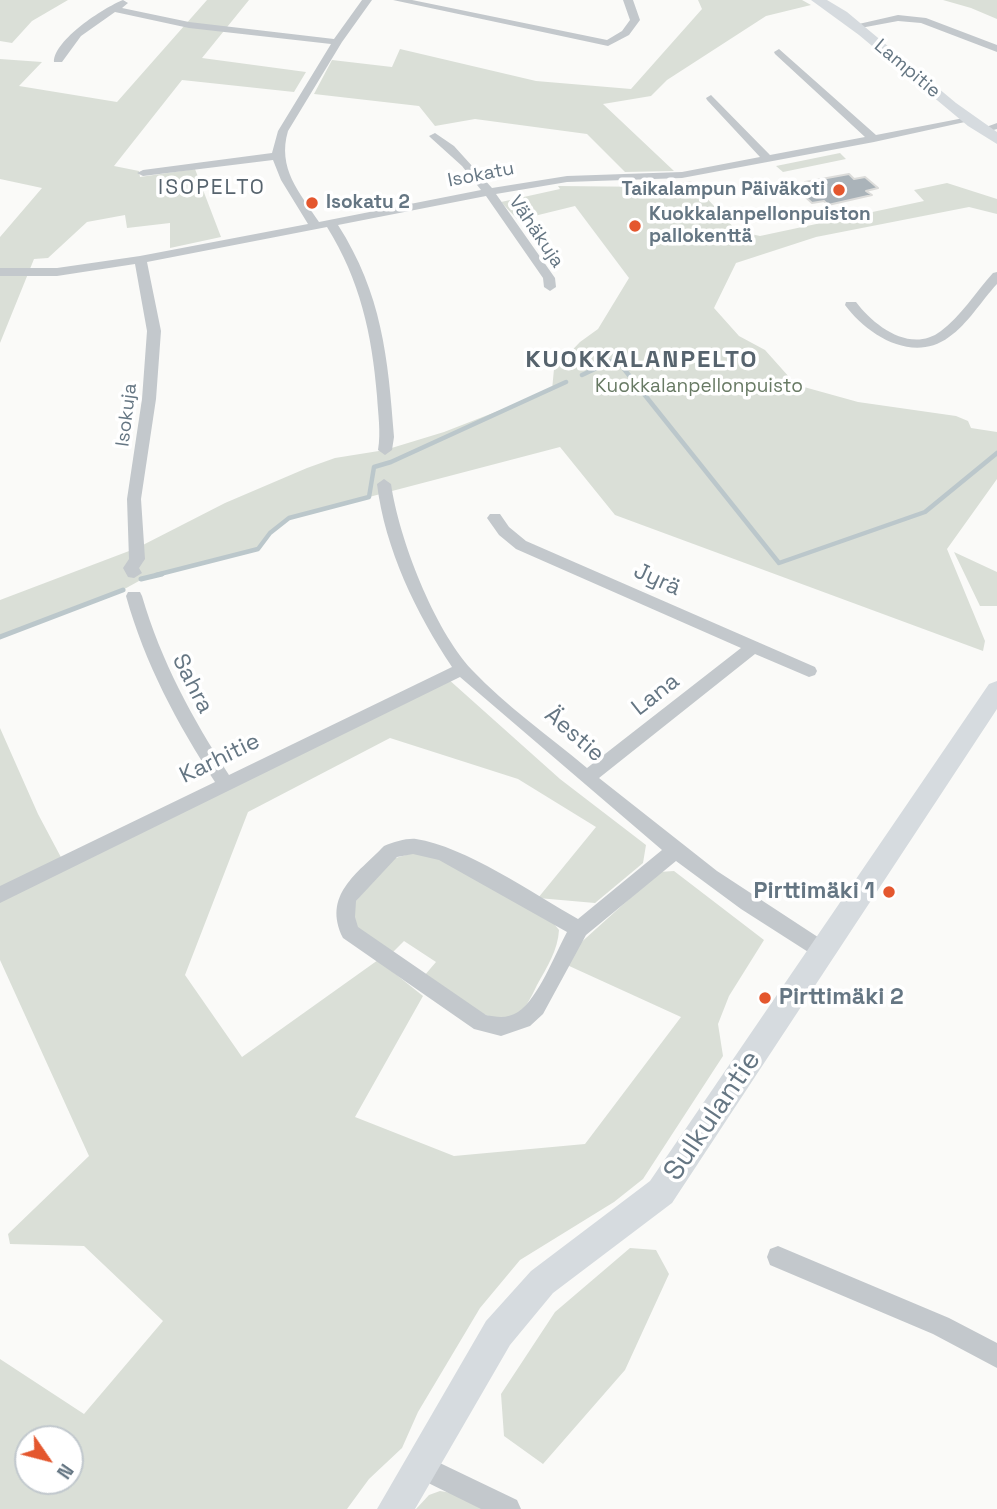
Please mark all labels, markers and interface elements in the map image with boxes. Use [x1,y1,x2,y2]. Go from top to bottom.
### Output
street label: Lampitie [869,35,945,103]
street label: Isokatu [446,157,516,193]
district label: ISOPELTO [159,175,265,201]
place label: Taikalampun Päiväkoti [622,179,825,201]
marker: Taikalampun Päiväkoti [831,182,847,198]
place label: Isokatu 2 [326,192,410,214]
street label: Vähäkuja [504,192,568,272]
marker: Isokatu 2 [304,195,320,211]
place label: Kuokkalanpellonpuiston pallokenttä [649,204,871,248]
marker: Kuokkalanpellonpuiston pallokenttä [627,218,643,234]
district label: KUOKKALANPELTO [527,346,757,374]
park label: Kuokkalanpellonpuisto [595,376,803,398]
street label: Isokuja [112,382,142,448]
street label: Jyrä [629,557,685,603]
street label: Sahra [165,650,219,718]
street label: Lana [627,668,685,722]
street label: Äestie [539,702,609,768]
street label: Karhitie [176,728,264,790]
place label: Pirttimäki 1 [754,878,875,906]
marker: Pirttimäki 1 [881,884,897,900]
place label: Pirttimäki 2 [779,984,904,1012]
marker: Pirttimäki 2 [757,990,773,1006]
street label: Sulkulantie [657,1045,769,1187]
north arrow [14,1425,84,1495]
text: N [51,1459,79,1484]

